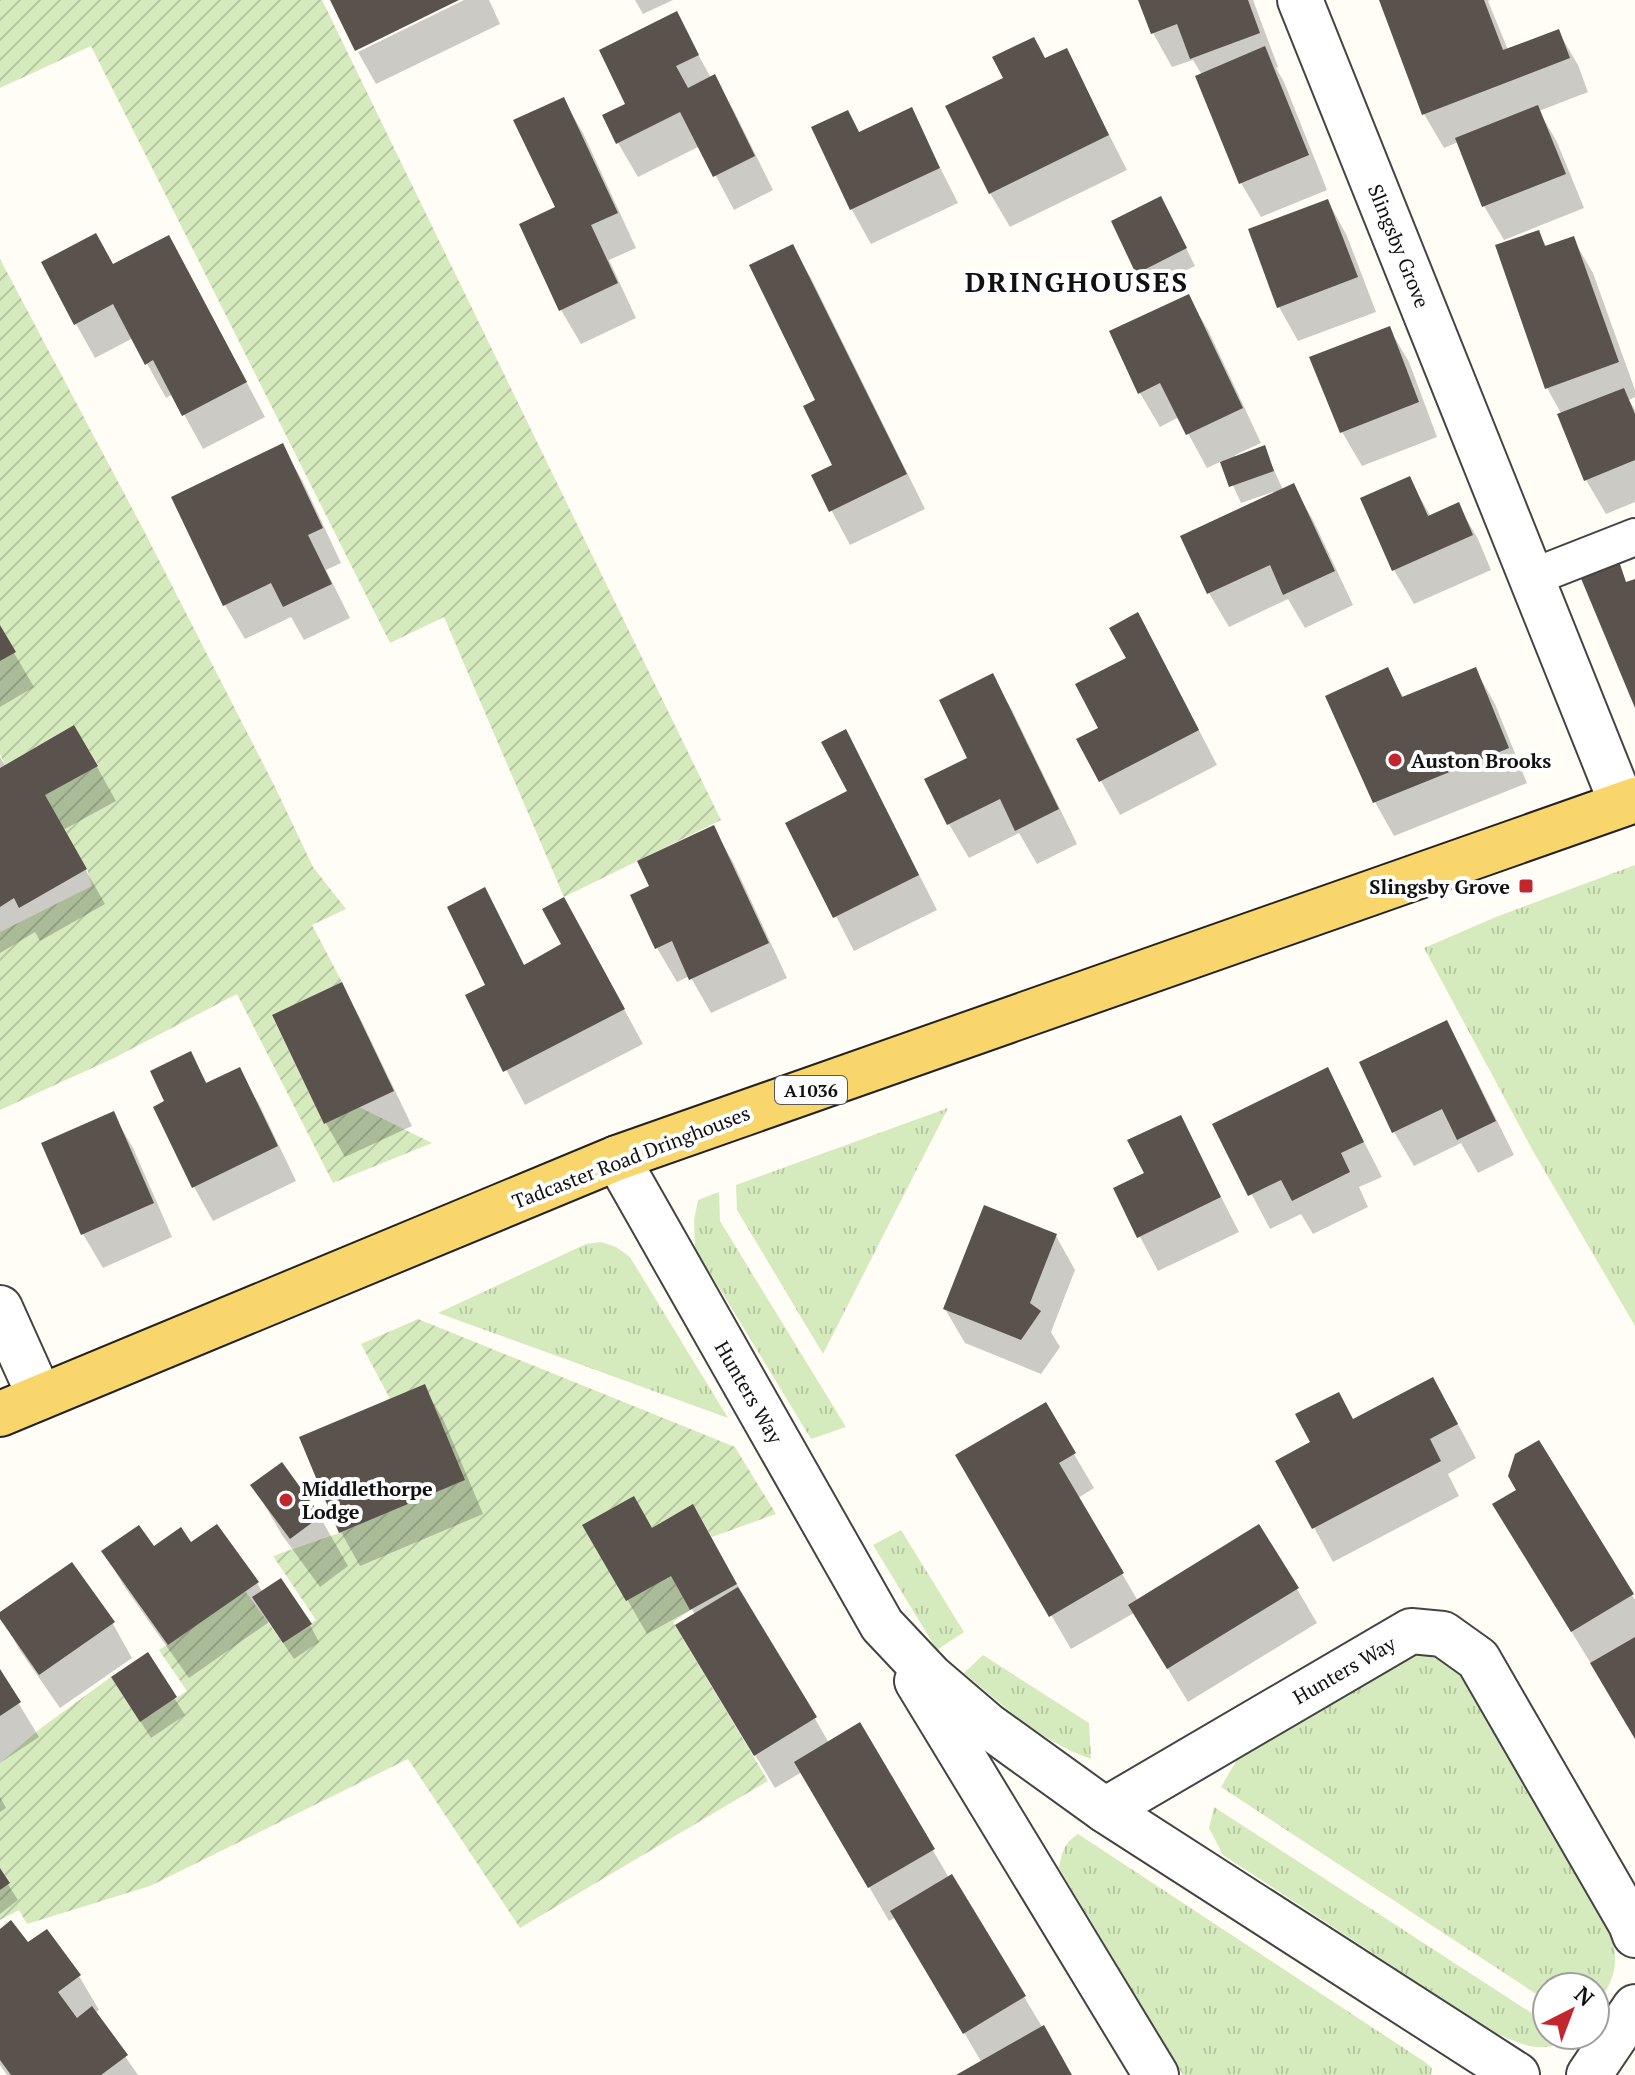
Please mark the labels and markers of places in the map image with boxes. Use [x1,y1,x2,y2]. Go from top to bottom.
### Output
place label: Auston Brooks [1411,747,1551,774]
marker: Auston Brooks [1386,751,1404,769]
place label: Slingsby Grove [1369,873,1510,900]
marker: Slingsby Grove [1517,877,1535,895]
place label: Middlethorpe Lodge [302,1475,433,1525]
marker: Middlethorpe Lodge [277,1491,295,1509]

